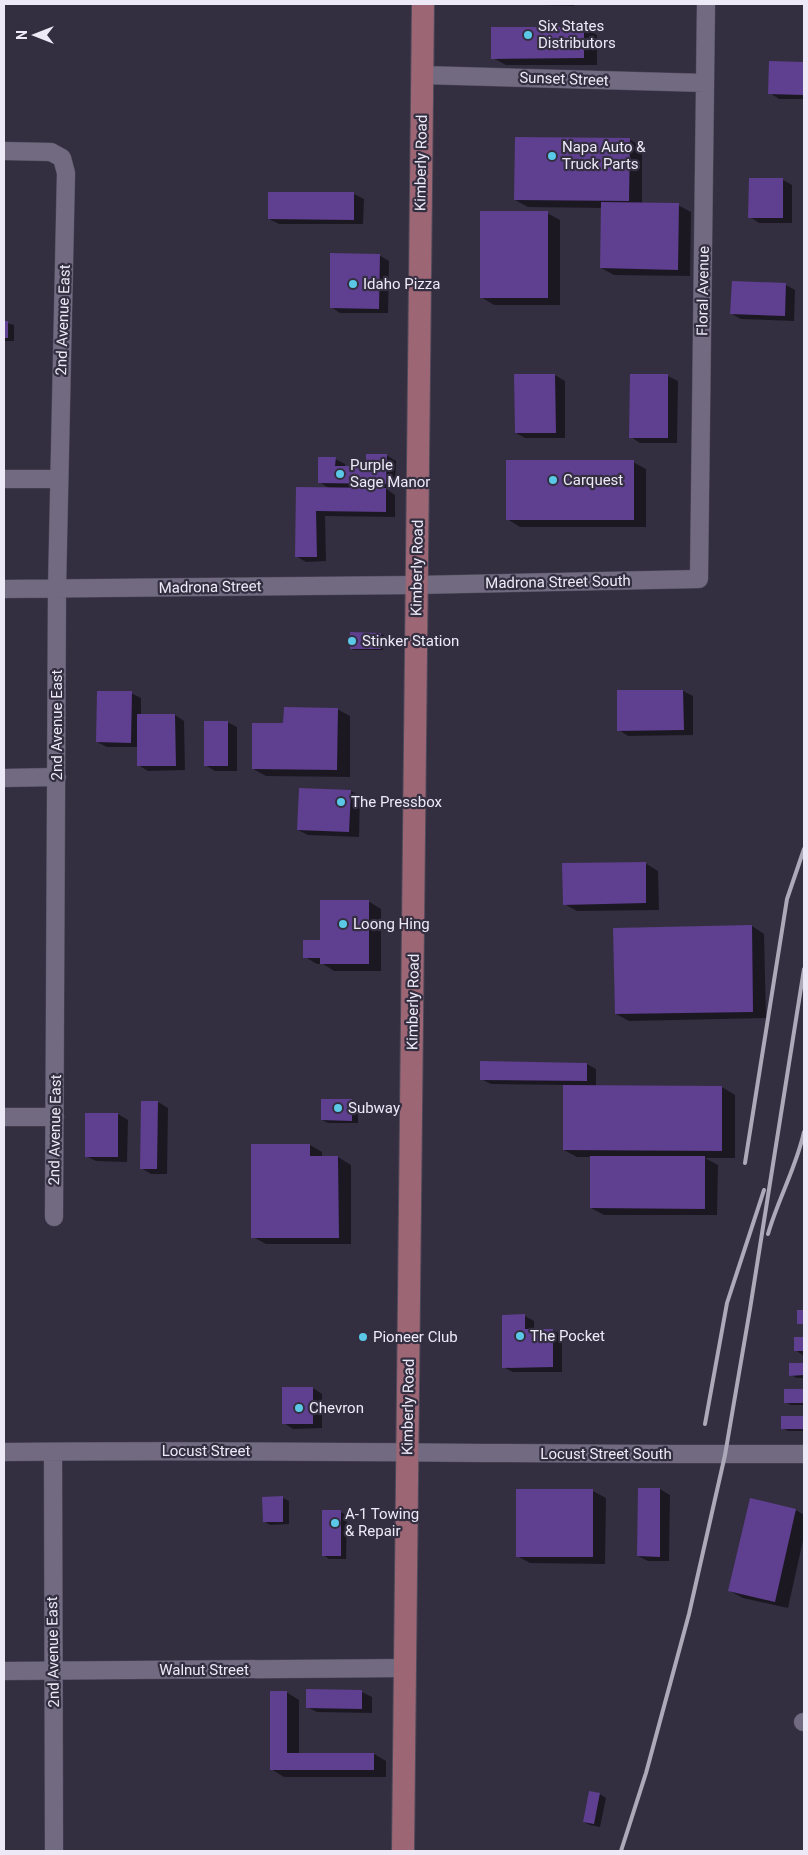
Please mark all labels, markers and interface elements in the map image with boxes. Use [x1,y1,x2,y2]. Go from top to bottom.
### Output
north arrow [10,10,60,60]
place label: Six States Distributors [538,17,616,52]
marker: Six States Distributors [522,29,534,41]
text: N [14,30,30,40]
street label: Sunset Street [519,68,609,90]
street label: Kimberly Road [411,115,431,211]
place label: Napa Auto & Truck Parts [562,138,646,173]
marker: Napa Auto & Truck Parts [546,150,558,162]
street label: Floral Avenue [693,246,713,336]
street label: 2nd Avenue East [52,264,74,376]
place label: Idaho Pizza [363,275,440,293]
marker: Idaho Pizza [347,278,359,290]
place label: Purple Sage Manor [350,456,430,491]
marker: Purple Sage Manor [334,468,346,480]
place label: Carquest [563,471,623,489]
marker: Carquest [547,474,559,486]
street label: Kimberly Road [407,520,427,616]
street label: Madrona Street South [485,572,631,592]
street label: Madrona Street [158,577,262,597]
place label: Stinker Station [362,632,459,650]
marker: Stinker Station [346,635,358,647]
street label: 2nd Avenue East [48,669,66,781]
place label: The Pressbox [351,793,443,811]
marker: The Pressbox [335,796,347,808]
place label: Loong Hing [353,915,430,933]
marker: Loong Hing [337,918,349,930]
street label: Kimberly Road [403,954,423,1050]
street label: 2nd Avenue East [45,1074,65,1186]
place label: Subway [348,1099,400,1117]
marker: Subway [332,1102,344,1114]
place label: The Pocket [530,1327,605,1345]
place label: Pioneer Club [373,1328,458,1346]
marker: The Pocket [514,1330,526,1342]
marker: Pioneer Club [357,1331,369,1343]
street label: Kimberly Road [398,1359,418,1455]
place label: Chevron [309,1399,364,1417]
marker: Chevron [293,1402,305,1414]
street label: Locust Street [162,1442,250,1460]
street label: Locust Street South [540,1445,672,1463]
place label: A-1 Towing & Repair [345,1505,419,1540]
marker: A-1 Towing & Repair [329,1517,341,1529]
street label: 2nd Avenue East [43,1596,63,1708]
street label: Walnut Street [159,1661,249,1679]

